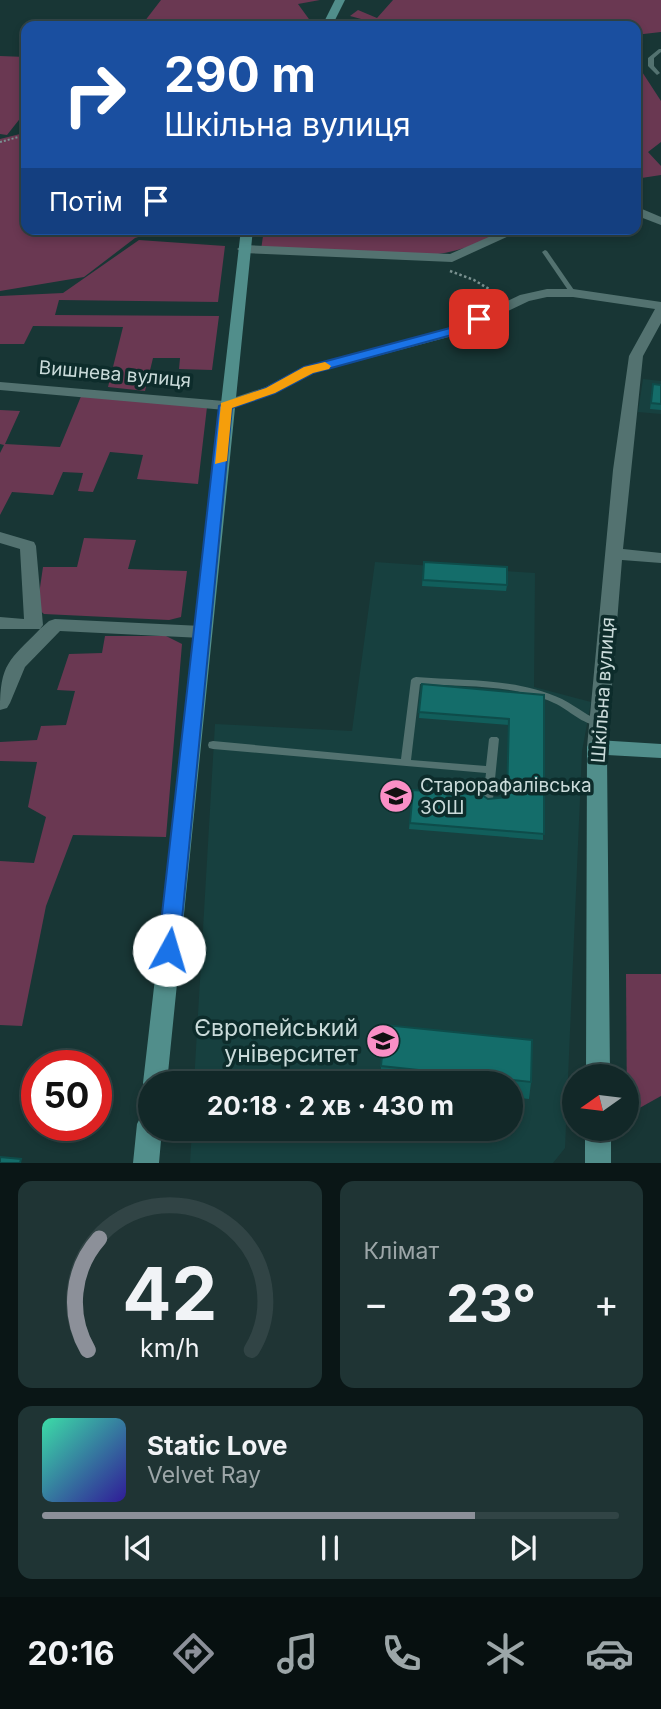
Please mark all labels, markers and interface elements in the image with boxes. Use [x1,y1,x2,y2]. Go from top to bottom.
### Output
text: 290 m [164,45,316,104]
icon: right [49,49,140,140]
text: Шкільна вулиця [164,105,411,144]
icon: arrive [137,182,175,220]
text: Потім [49,186,123,217]
pin [449,289,509,349]
icon: arrive [460,300,498,338]
street label: Вишнева вулиця [38,356,192,392]
street label: Шкільна вулиця [586,616,620,764]
place label: Старорафалівська ЗОШ [420,774,592,819]
school or university icon: Старорафалівська ЗОШ [377,777,415,815]
position arrow [132,913,206,987]
place label: Європейський університет [194,1014,358,1068]
school or university icon: Європейський університет [364,1022,402,1060]
speed limit sign: 50 [21,1050,112,1141]
north arrow [562,1064,639,1141]
map controls [562,1064,639,1141]
text: 20:18 · 2 хв · 430 m [207,1090,454,1121]
text: Клімат [364,1237,439,1265]
text: 42 [122,1250,217,1339]
text: 23° [446,1272,536,1335]
text: − [364,1280,389,1326]
text: + [594,1280,619,1326]
text: km/h [140,1333,199,1363]
text: Static Love [147,1430,288,1461]
text: Velvet Ray [147,1461,261,1489]
icon: previous [119,1529,157,1567]
icon: pause [311,1529,349,1567]
icon: next [504,1529,542,1567]
icon: directions [169,1629,218,1678]
icon: music [273,1629,322,1678]
icon: phone [377,1629,426,1678]
icon: climate [481,1629,530,1678]
icon: car [585,1629,634,1678]
text: 20:16 [27,1634,114,1673]

